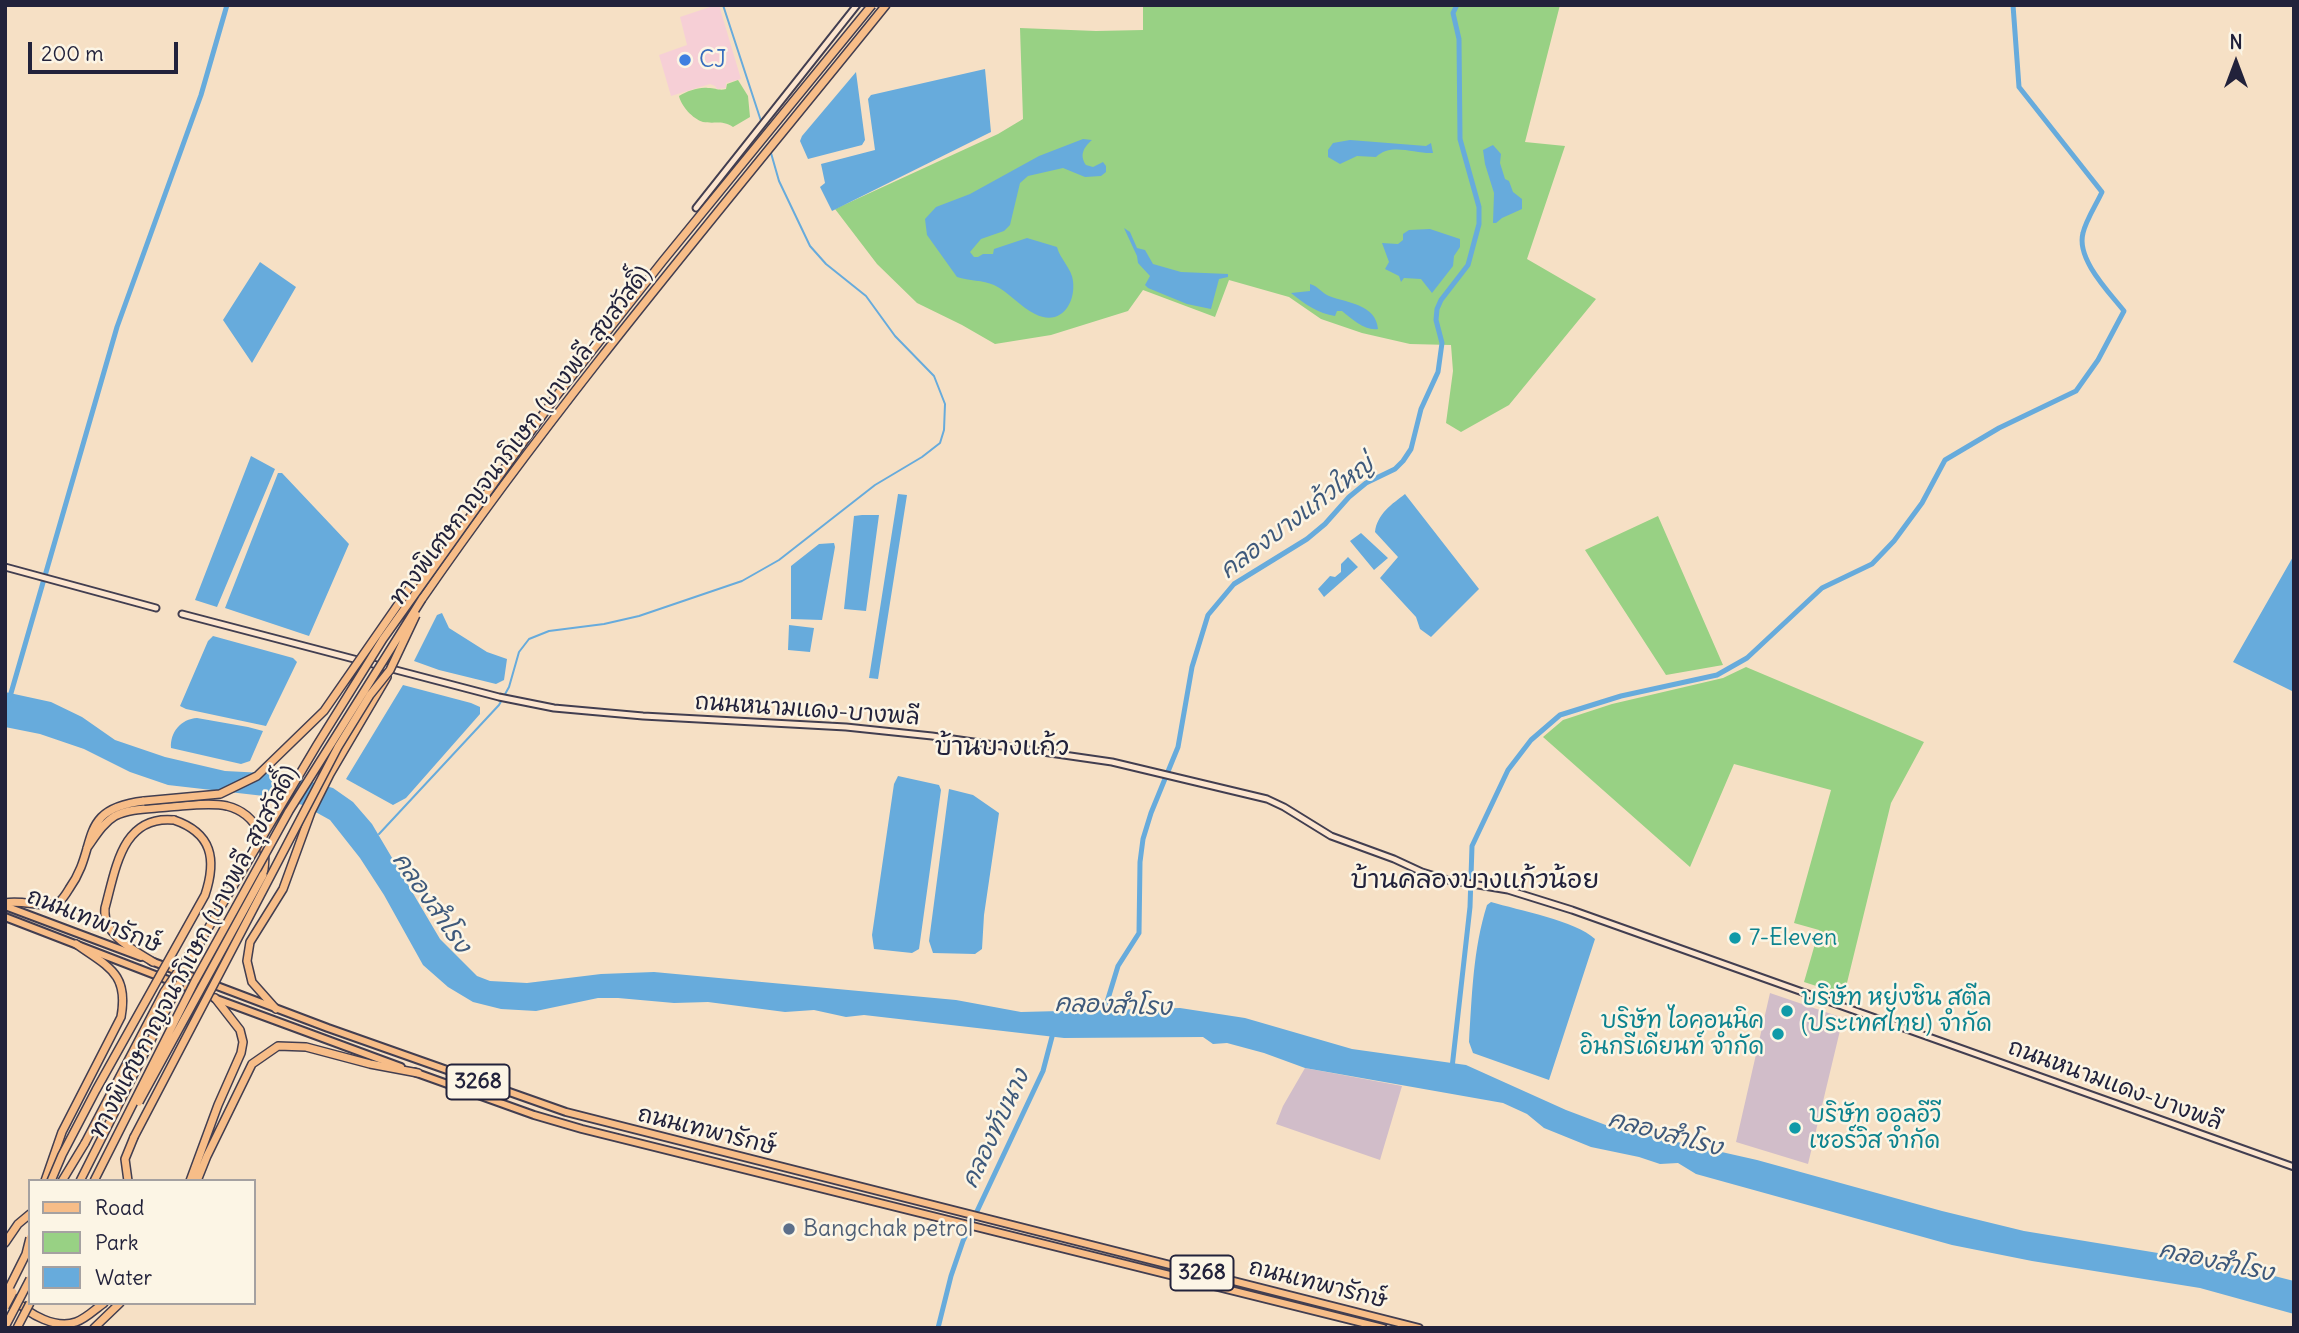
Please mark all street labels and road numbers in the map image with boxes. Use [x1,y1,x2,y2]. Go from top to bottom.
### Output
street label: ทางพิเศษกาญจนาภิเษก (บางพลี-สุขสวัสดิ์) [384,261,658,611]
street label: ถนนหนามแดง-บางพลี [694,688,920,732]
street label: ทางพิเศษกาญจนาภิเษก (บางพลี-สุขสวัสดิ์) [84,761,304,1143]
street label: ถนนเทพารักษ์ [23,883,165,959]
street label: ถนนหนามแดง-บางพลี [2004,1033,2226,1137]
road number: 3268 [447,1064,510,1100]
street label: ถนนเทพารักษ์ [635,1100,779,1162]
street label: ถนนเทพารักษ์ [1246,1253,1390,1315]
road number: 3268 [1170,1256,1234,1290]

